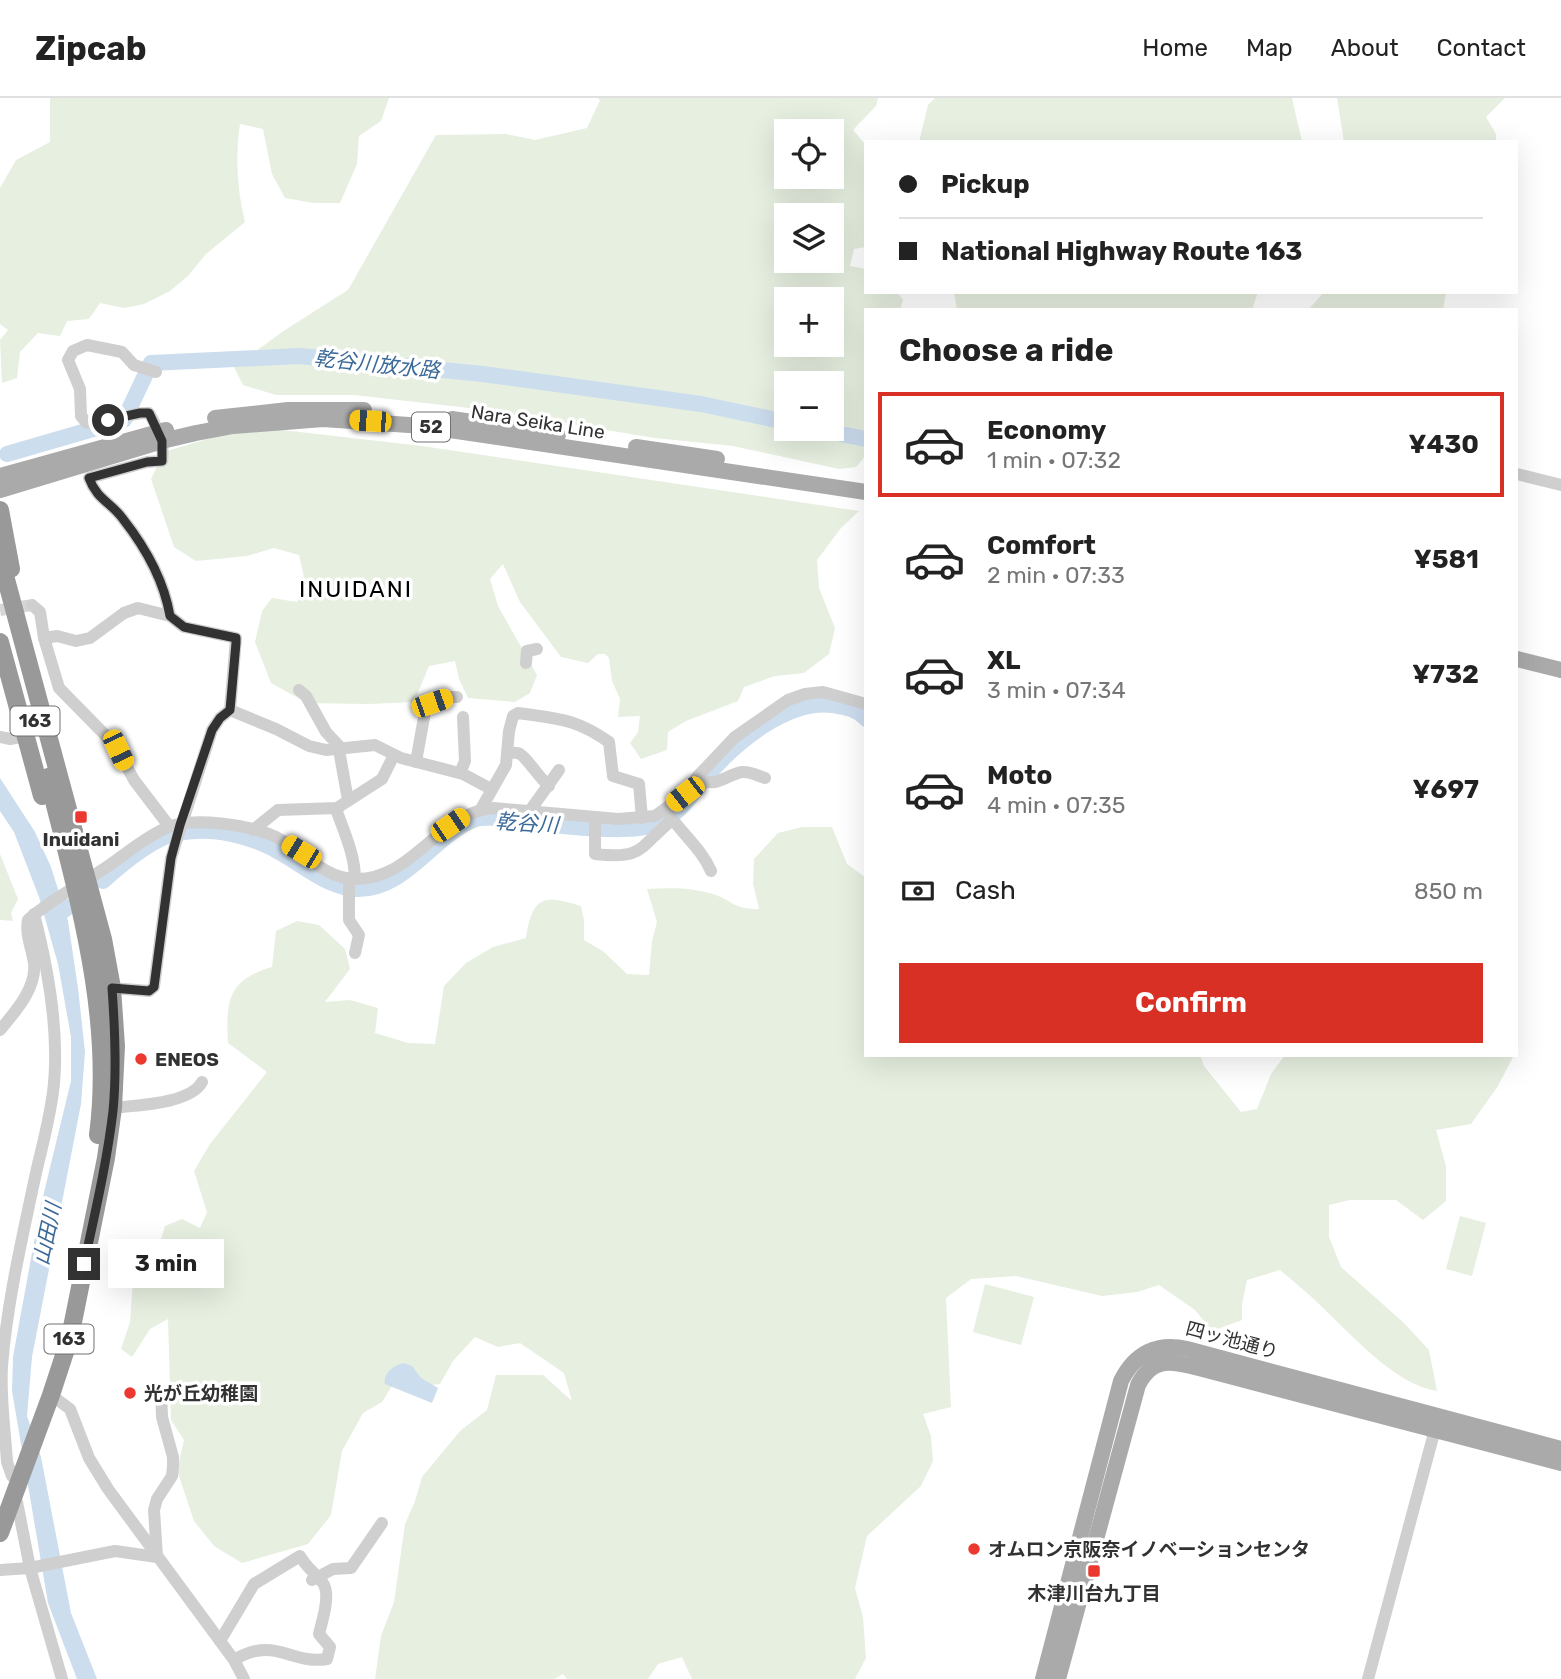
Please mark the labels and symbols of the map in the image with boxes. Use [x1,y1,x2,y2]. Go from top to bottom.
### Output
water label: 乾谷川放水路 [313,345,443,383]
street label: Nara Seika Line [469,400,607,444]
route start [92,404,124,436]
car [349,409,392,433]
road number: 52 [412,412,450,442]
district label: INUIDANI [299,575,413,603]
car [409,686,456,720]
road number: 163 [10,706,60,736]
car [100,727,137,773]
car [662,773,709,815]
car [427,805,474,845]
water label: 乾谷川 [495,808,561,838]
marker: Inuidani [73,809,89,825]
place label: Inuidani [43,828,119,851]
car [278,832,325,872]
place label: ENEOS [155,1048,219,1071]
marker: ENEOS [133,1051,149,1067]
water label: 山田川 [28,1199,66,1267]
callout: 3 min [108,1240,224,1288]
route end [68,1248,100,1280]
street label: 四ッ池通り [1183,1317,1281,1363]
road number: 163 [44,1324,94,1354]
place label: 光が丘幼稚園 [144,1382,258,1405]
marker: 光が丘幼稚園 [122,1385,138,1401]
place label: オムロン京阪奈イノベーションセンタ [988,1538,1310,1561]
marker: オムロン京阪奈イノベーションセンタ [966,1541,982,1557]
marker: 木津川台九丁目 [1086,1563,1102,1579]
place label: 木津川台九丁目 [1027,1582,1161,1605]

